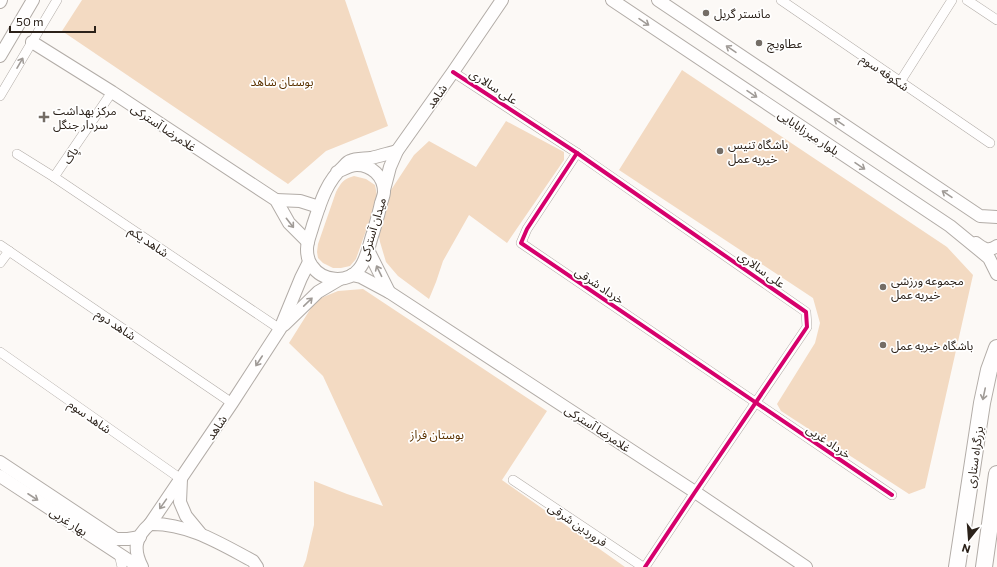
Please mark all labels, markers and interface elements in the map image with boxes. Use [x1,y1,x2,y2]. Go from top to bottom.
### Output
place label: مانستر گریل [714,6,770,21]
scale bar [10,8,95,34]
marker: مانستر گریل [701,8,711,18]
text: 50 m [16,14,44,28]
one-way arrow [638,18,650,26]
place label: عطاویچ [767,36,803,53]
marker: عطاویچ [754,38,764,48]
one-way arrow [726,45,737,53]
street label: شکوفه سوم [856,51,912,96]
one-way arrow [16,57,24,69]
street label: علی سالاری [467,65,521,107]
park label: بوستان شاهد [251,74,313,89]
street label: شاهد [423,81,449,111]
one-way arrow [746,90,757,98]
street label: غلامرضا آسترکی [128,100,199,155]
place label: مرکز بهداشت سردار جنگل [53,103,117,132]
street label: بلوار میرزابابایی [775,107,842,158]
marker: مرکز بهداشت سردار جنگل [38,111,50,123]
one-way arrow [834,117,845,126]
place label: باشگاه تنیس خیریه عمل [728,137,788,166]
street label: پاک [59,144,82,167]
marker: باشگاه تنیس خیریه عمل [715,146,725,156]
one-way arrow [855,162,866,170]
one-way arrow [942,190,953,198]
street label: میدان آسترکی [356,196,389,263]
one-way arrow [285,217,294,228]
street label: شاهد یکم [125,223,172,262]
street label: علی سالاری [735,248,788,291]
street label: خرداد شرقی [572,264,627,307]
one-way arrow [375,265,382,277]
place label: مجموعه ورزشی خیریه عمل [891,273,964,302]
marker: مجموعه ورزشی خیریه عمل [878,282,888,292]
one-way arrow [303,297,313,306]
street label: شاهد دوم [92,306,139,345]
place label: باشگاه خیریه عمل [891,338,973,353]
marker: باشگاه خیریه عمل [878,340,888,350]
one-way arrow [255,356,263,367]
one-way arrow [979,387,987,400]
street label: شاهد سوم [64,396,114,438]
street label: غلامرضا آسترکی [562,402,633,455]
street label: شاهد [203,412,229,442]
street label: خرداد غربی [804,421,854,462]
street label: بزرگراه ستاری [963,425,986,489]
park label: بوستان فراز [409,427,464,442]
one-way arrow [27,493,38,501]
one-way arrow [159,499,167,510]
street label: فروردین شرقی [545,499,610,550]
street label: بهار غربی [47,504,90,539]
north arrow [949,519,989,559]
text: N [960,542,972,556]

